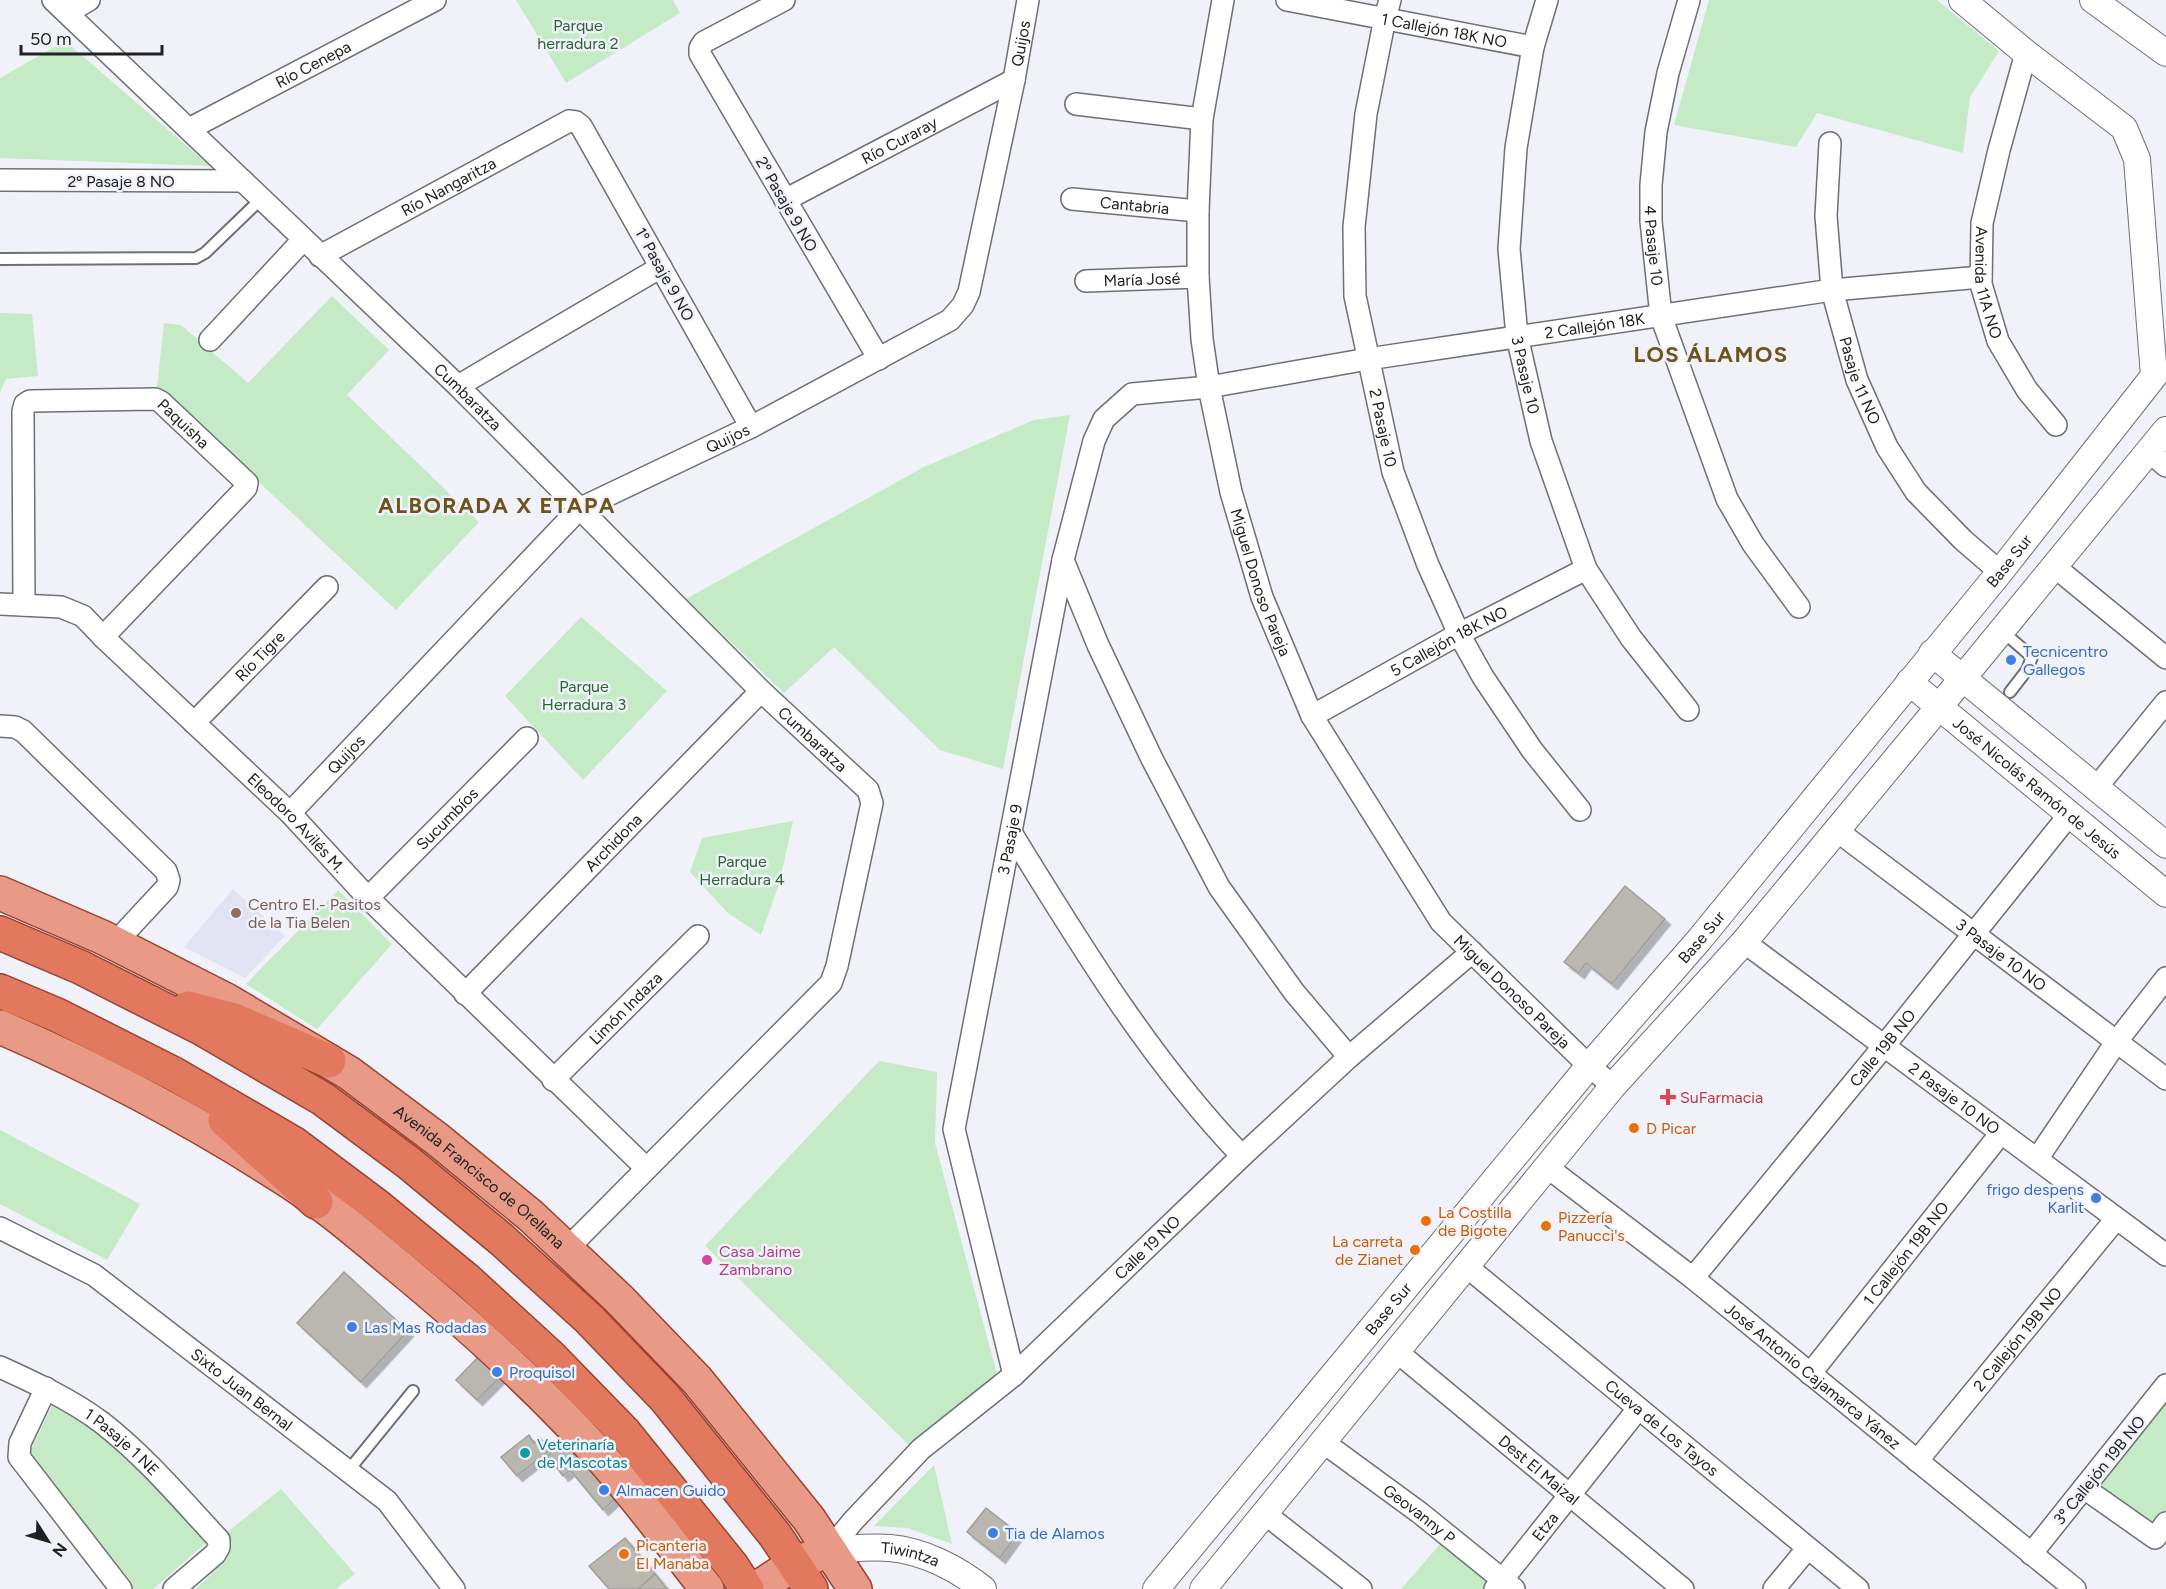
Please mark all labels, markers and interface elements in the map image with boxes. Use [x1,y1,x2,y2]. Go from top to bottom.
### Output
street label: 1 Callejón 18K NO [1380,9,1508,52]
park label: Parque herradura 2 [537,16,619,53]
scale bar [21,18,162,56]
street label: Quijos [1008,19,1034,68]
text: 50 m [30,28,72,50]
street label: Río Cenepa [272,37,354,92]
street label: Río Curaray [858,113,941,168]
street label: Río Nangaritza [398,153,499,220]
street label: 2º Pasaje 9 NO [752,153,821,255]
street label: 2º Pasaje 8 NO [67,172,175,191]
street label: Cantabria [1099,193,1170,218]
street label: 4 Pasaje 10 [1641,205,1667,287]
street label: 1º Pasaje 9 NO [631,224,698,324]
street label: Avenida 11A NO [1971,226,2006,341]
street label: María José [1103,269,1181,290]
street label: 2 Callejón 18K [1543,309,1646,343]
street label: 3 Pasaje 10 [1507,334,1544,416]
street label: Pasaje 11 NO [1835,335,1885,427]
district label: LOS ÁLAMOS [1633,341,1789,368]
street label: Cumbaratza [430,359,505,434]
street label: 2 Pasaje 10 [1365,387,1401,469]
street label: Paquisha [154,395,213,453]
street label: Quijos [703,420,753,457]
district label: ALBORADA X ETAPA [378,492,616,519]
street label: Miguel Donoso Pareja [1226,506,1295,659]
street label: Base Sur [1982,530,2036,591]
street label: 5 Callejón 18K NO [1387,602,1511,680]
street label: Río Tigre [231,627,289,685]
place label: Tecnicentro Gallegos [2023,642,2108,679]
marker: Tecnicentro Gallegos [2004,653,2018,667]
park label: Parque Herradura 3 [542,677,626,714]
street label: Cumbaratza [774,703,851,776]
street label: José Nicolás Ramón de Jesús [1949,713,2124,863]
street label: Quijos [323,731,369,778]
street label: Eleodoro Avilés M. [243,769,349,877]
street label: Sucumbíos [412,784,482,854]
street label: 3 Pasaje 9 [994,803,1026,877]
street label: Archidona [581,810,646,876]
park label: Parque Herradura 4 [699,852,785,889]
place label: Centro EI.- Pasitos de la Tia Belen [248,895,381,932]
marker: Centro EI.- Pasitos de la Tia Belen [229,906,243,920]
street label: Base Sur [1674,907,1729,967]
street label: 3 Pasaje 10 NO [1952,915,2050,995]
street label: Miguel Donoso Pareja [1450,931,1574,1053]
street label: Limón Indaza [585,968,666,1049]
street label: Calle 19B NO [1846,1006,1920,1090]
street label: 2 Pasaje 10 NO [1905,1059,2003,1138]
place label: SuFarmacia [1680,1088,1763,1107]
marker: SuFarmacia [1661,1090,1675,1104]
street label: Avenida Francisco de Orellana [390,1101,568,1253]
place label: D Picar [1646,1119,1697,1138]
marker: D Picar [1627,1121,1641,1135]
place label: frigo despens Karlit [1986,1180,2084,1217]
marker: frigo despens Karlit [2089,1191,2103,1205]
street label: 1 Callejón 19B NO [1859,1198,1953,1309]
place label: La Costilla de Bigote [1438,1203,1512,1240]
place label: Pizzería Panucci's [1558,1208,1625,1245]
street label: Calle 19 NO [1111,1212,1184,1283]
marker: La Costilla de Bigote [1419,1214,1433,1228]
marker: Pizzería Panucci's [1539,1219,1553,1233]
place label: La carreta de Zianet [1332,1232,1403,1269]
place label: Casa Jaime Zambrano [719,1242,801,1279]
marker: La carreta de Zianet [1408,1243,1422,1257]
marker: Casa Jaime Zambrano [700,1253,714,1267]
street label: Base Sur [1361,1278,1416,1339]
street label: 2 Callejón 19B NO [1969,1283,2066,1395]
street label: José Antonio Cajamarca Yánez [1721,1299,1904,1453]
place label: Las Mas Rodadas [364,1318,487,1337]
marker: Las Mas Rodadas [345,1320,359,1334]
street label: Sixto Juan Bernal [187,1344,296,1435]
place label: Proquisol [509,1363,575,1382]
marker: Proquisol [490,1365,504,1379]
street label: Cueva de Los Tayos [1601,1376,1722,1480]
street label: 1 Pasaje 1 NE [81,1404,163,1480]
street label: 3º Callejón 19B NO [2050,1412,2149,1529]
street label: Dest El Maizal [1495,1431,1583,1509]
place label: Veterinaría de Mascotas [537,1435,628,1472]
marker: Veterinaría de Mascotas [518,1446,532,1460]
street label: Geovanny P [1379,1480,1459,1548]
place label: Almacen Guido [616,1481,726,1500]
marker: Almacen Guido [597,1483,611,1497]
street label: Etza [1528,1508,1562,1545]
north arrow [18,1511,78,1571]
place label: Tia de Alamos [1005,1524,1105,1543]
marker: Tia de Alamos [986,1526,1000,1540]
place label: Picanteria El Manaba [636,1536,709,1573]
street label: Tiwintza [880,1538,942,1571]
text: N [48,1539,71,1560]
marker: Picanteria El Manaba [617,1547,631,1561]

